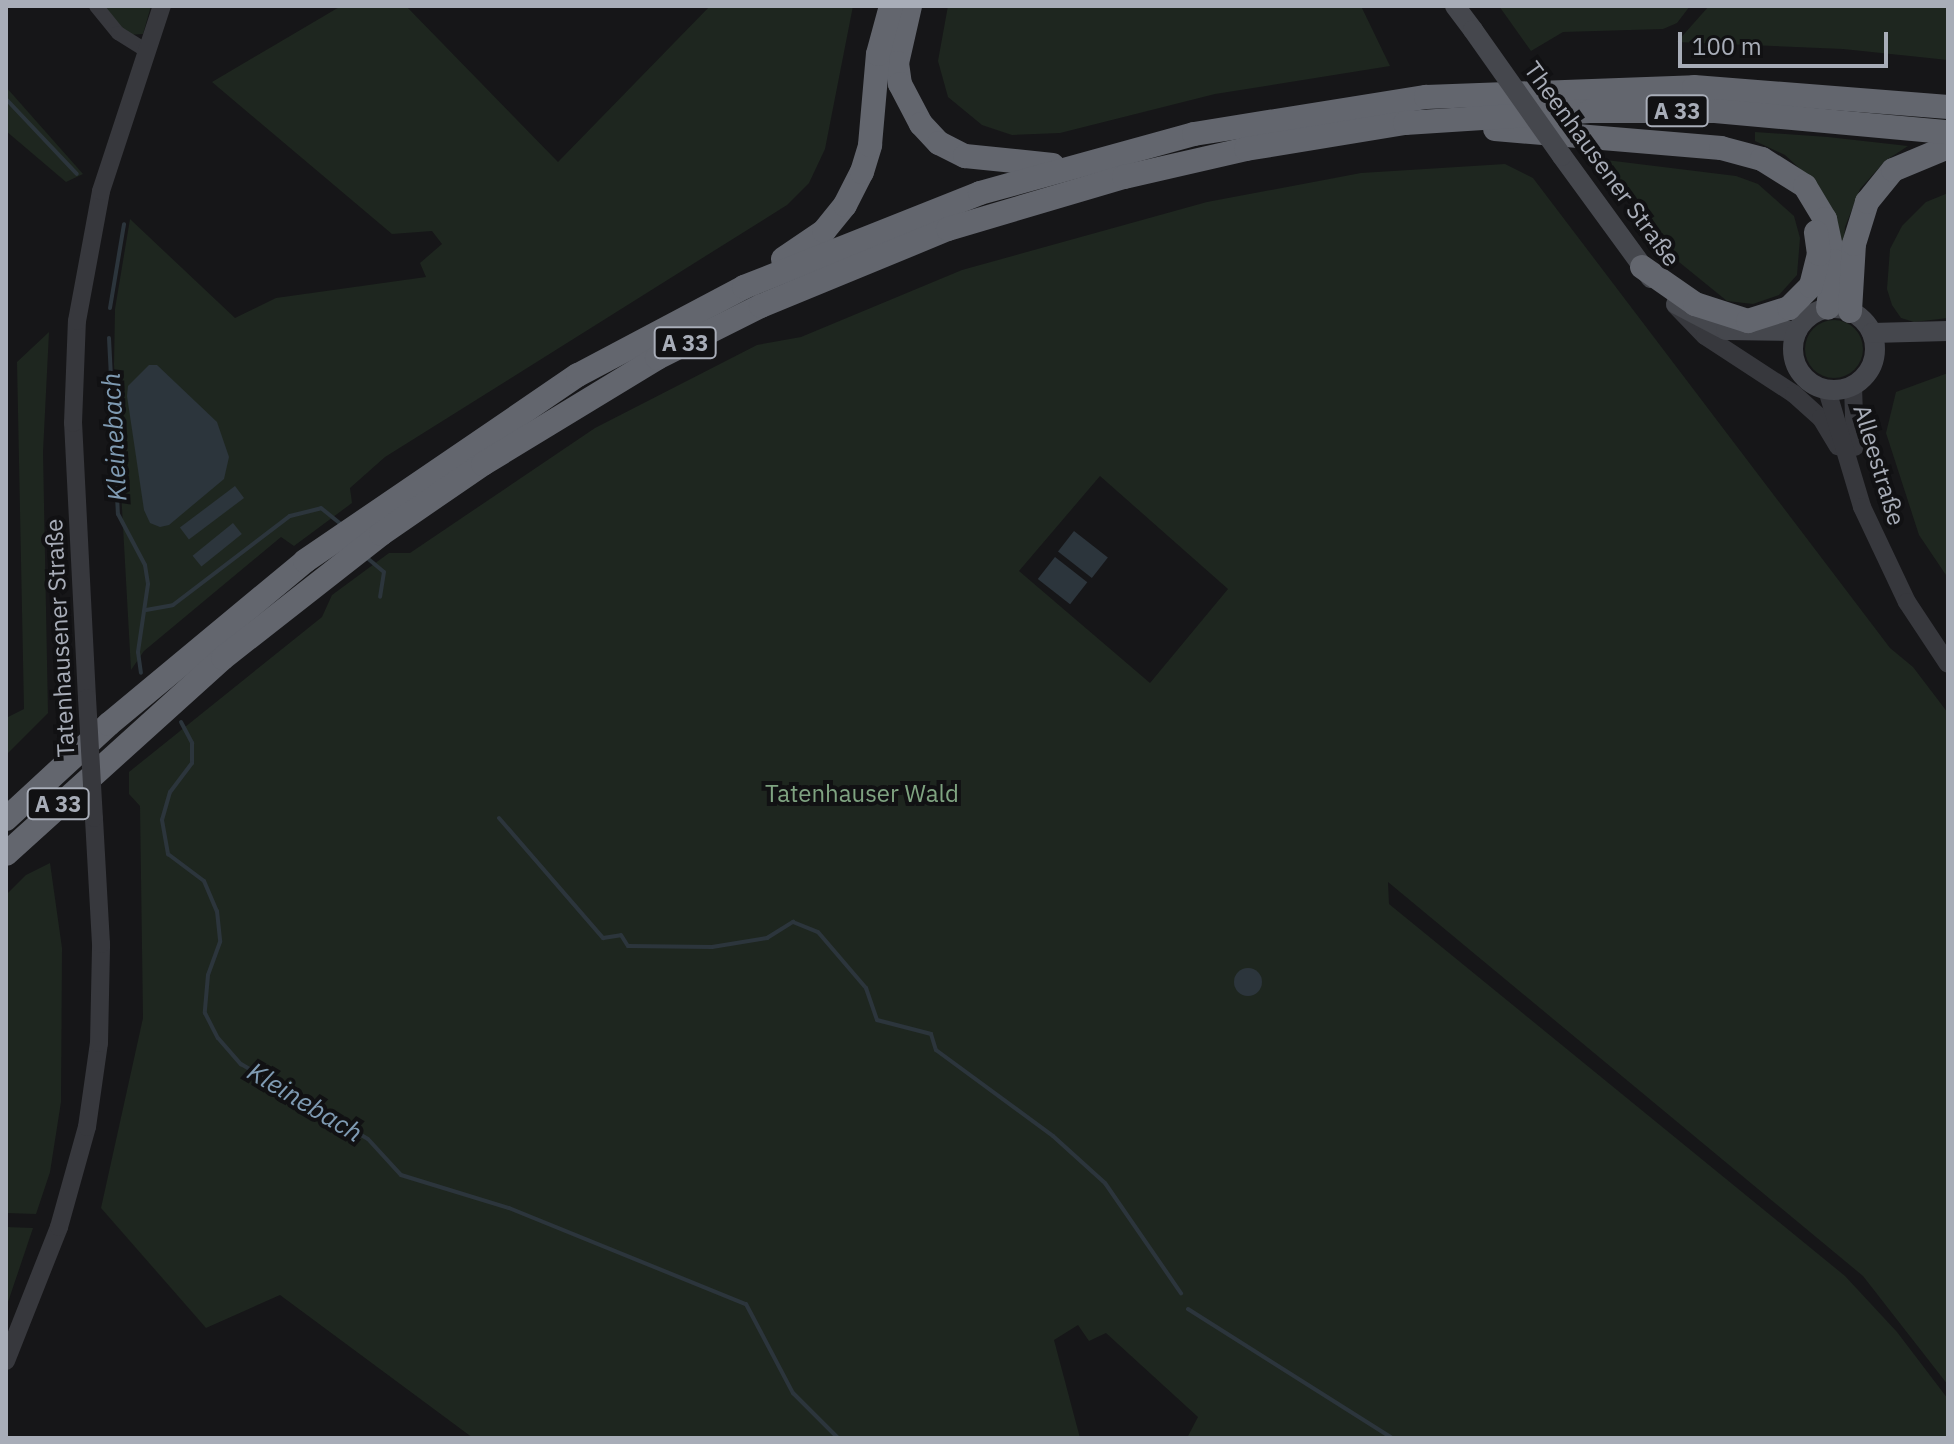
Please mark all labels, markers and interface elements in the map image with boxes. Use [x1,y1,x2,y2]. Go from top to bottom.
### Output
scale bar [1682,16,1892,66]
text: 100 m [1692,30,1762,62]
street label: Theenhausener Straße [1518,56,1686,272]
road number: A 33 [1645,93,1709,129]
road number: A 33 [653,325,717,361]
water label: Kleinebach [95,372,133,502]
street label: Alleestraße [1847,401,1911,529]
street label: Tatenhausener Straße [39,518,81,758]
park label: Tatenhauser Wald [765,780,959,808]
road number: A 33 [26,786,90,822]
water label: Kleinebach [242,1056,368,1148]

